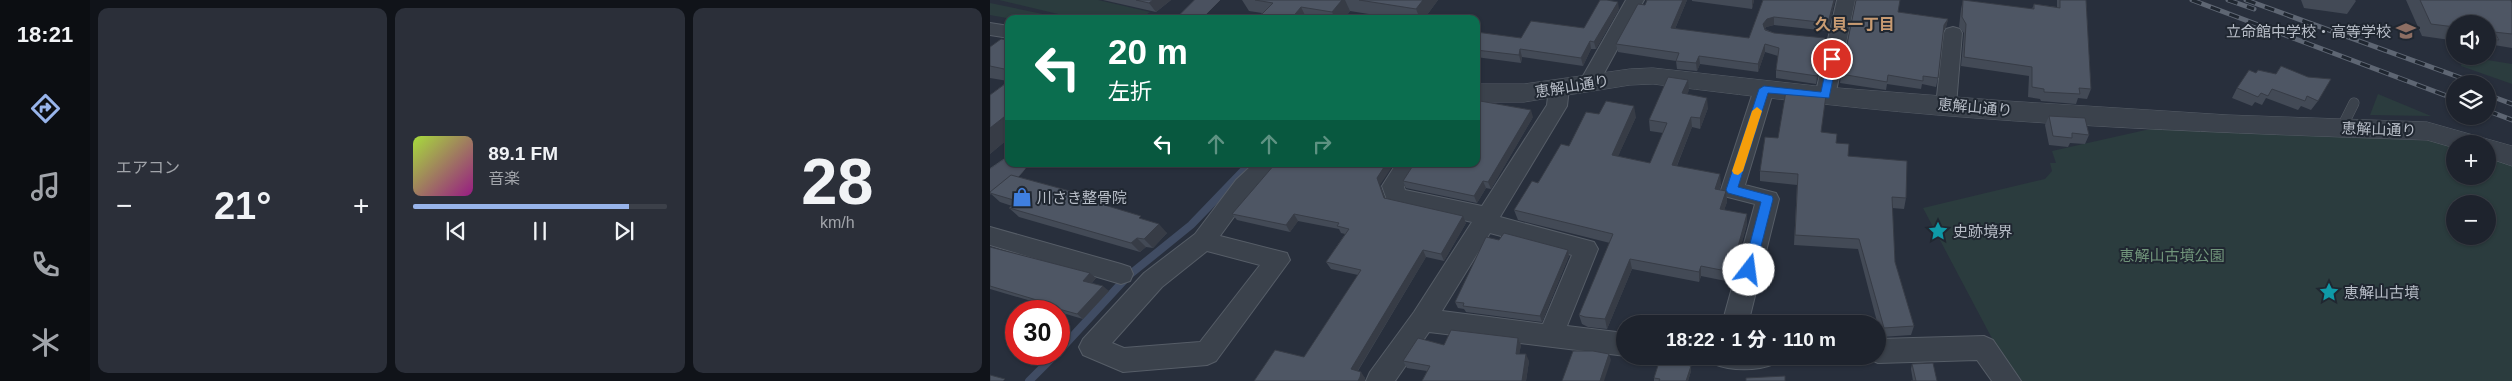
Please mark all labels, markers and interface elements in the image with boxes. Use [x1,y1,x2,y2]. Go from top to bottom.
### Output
map controls [2446,15,2496,245]
button: sound [2446,15,2496,65]
district label: 久貝一丁目 [1815,16,1895,33]
school or university icon: 立命館中学校・高等学校 [2395,20,2417,42]
text: 18:21 [17,22,73,47]
place label: 立命館中学校・高等学校 [2226,23,2391,40]
text: 20 m [1108,32,1188,71]
icon: left [1025,35,1090,100]
pin [1811,38,1853,80]
icon: arrive [1818,45,1846,73]
street label: 恵解山通り [1534,72,1610,100]
button: layers [2446,75,2496,125]
text: 左折 [1108,79,1152,104]
icon: directions [28,91,63,126]
street label: 恵解山通り [1937,95,2013,119]
street label: 恵解山通り [2341,119,2417,139]
icon: left [1149,130,1177,158]
icon: ahead [1202,130,1230,158]
icon: ahead [1255,130,1283,158]
icon: right [1308,130,1336,158]
button: + [2446,135,2496,185]
text: 89.1 FM [488,143,558,164]
text: 28 [801,145,873,218]
text: エアコン [116,159,180,176]
icon: music [28,169,63,204]
text: 音楽 [488,170,520,187]
text: 21° [214,185,271,227]
shop icon: 川さき整骨院 [1011,186,1033,208]
place label: 川さき整骨院 [1037,189,1127,206]
text: − [116,190,132,221]
text: + [353,190,369,221]
button: − [2446,195,2496,245]
text: km/h [820,214,855,231]
icon: previous [442,217,470,245]
icon: pause [526,217,554,245]
icon: next [610,217,638,245]
place icon: 史跡境界 [1927,220,1949,242]
place label: 史跡境界 [1953,223,2013,240]
position arrow [1722,243,1774,295]
icon: phone [28,247,63,282]
park label: 恵解山古墳公園 [2119,247,2225,264]
place icon: 恵解山古墳 [2318,281,2340,303]
place label: 恵解山古墳 [2344,284,2419,301]
speed limit sign: 30 [1005,300,1070,365]
icon: climate [28,325,63,360]
text: 18:22 · 1 分 · 110 m [1666,329,1836,350]

